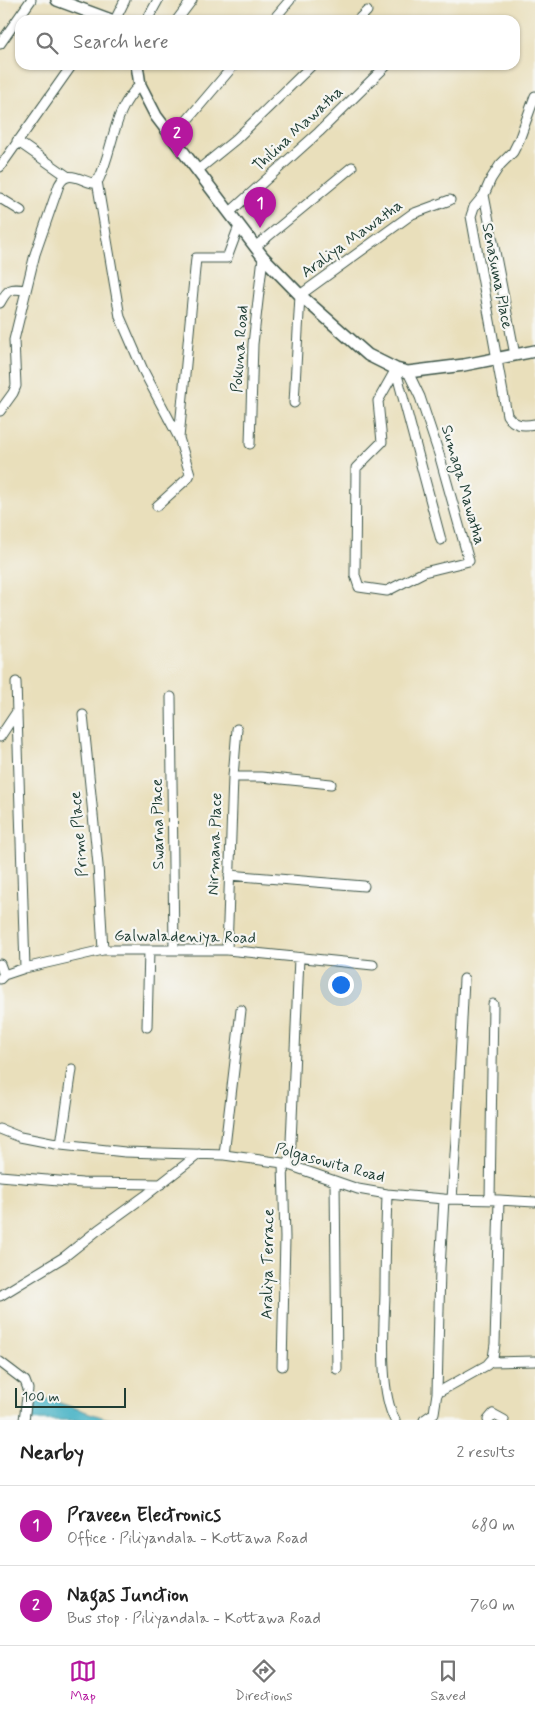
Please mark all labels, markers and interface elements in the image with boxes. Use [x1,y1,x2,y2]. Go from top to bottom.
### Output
search box [15,15,520,70]
icon: search [33,29,61,57]
text: Search here [73,30,169,55]
street label: Thilina Mawatha [248,82,348,176]
pin: 2 [161,117,193,158]
pin: 1 [244,187,276,228]
street label: Araliya Mawatha [297,195,407,283]
street label: Senasuma Place [476,221,518,331]
street label: Pokuna Road [226,305,254,393]
street label: Sumaga Mawatha [435,423,490,548]
street label: Swarna Place [147,778,169,870]
street label: Prime Place [65,790,93,878]
street label: Nirmana Place [203,792,227,896]
street label: Galwaladeniya Road [114,925,256,949]
your location [328,972,354,998]
street label: Polgasowita Road [273,1138,387,1189]
street label: Araliya Terrace [257,1208,279,1320]
scale bar [15,1385,126,1408]
text: 100 m [22,1388,60,1406]
text: Nearby [20,1439,84,1467]
text: 2 results [457,1442,515,1463]
text: Praveen Electronics [67,1503,221,1528]
text: 1 [32,1515,40,1536]
text: 680 m [471,1515,515,1536]
text: Office · Piliyandala - Kottawa Road [67,1528,308,1549]
text: Nagas Junction [67,1583,189,1608]
text: 2 [32,1595,40,1616]
text: 760 m [470,1595,515,1616]
text: Bus stop · Piliyandala - Kottawa Road [67,1608,321,1629]
tab: Map [69,1657,97,1705]
tab: Directions [235,1657,293,1705]
tab: Saved [431,1657,466,1705]

